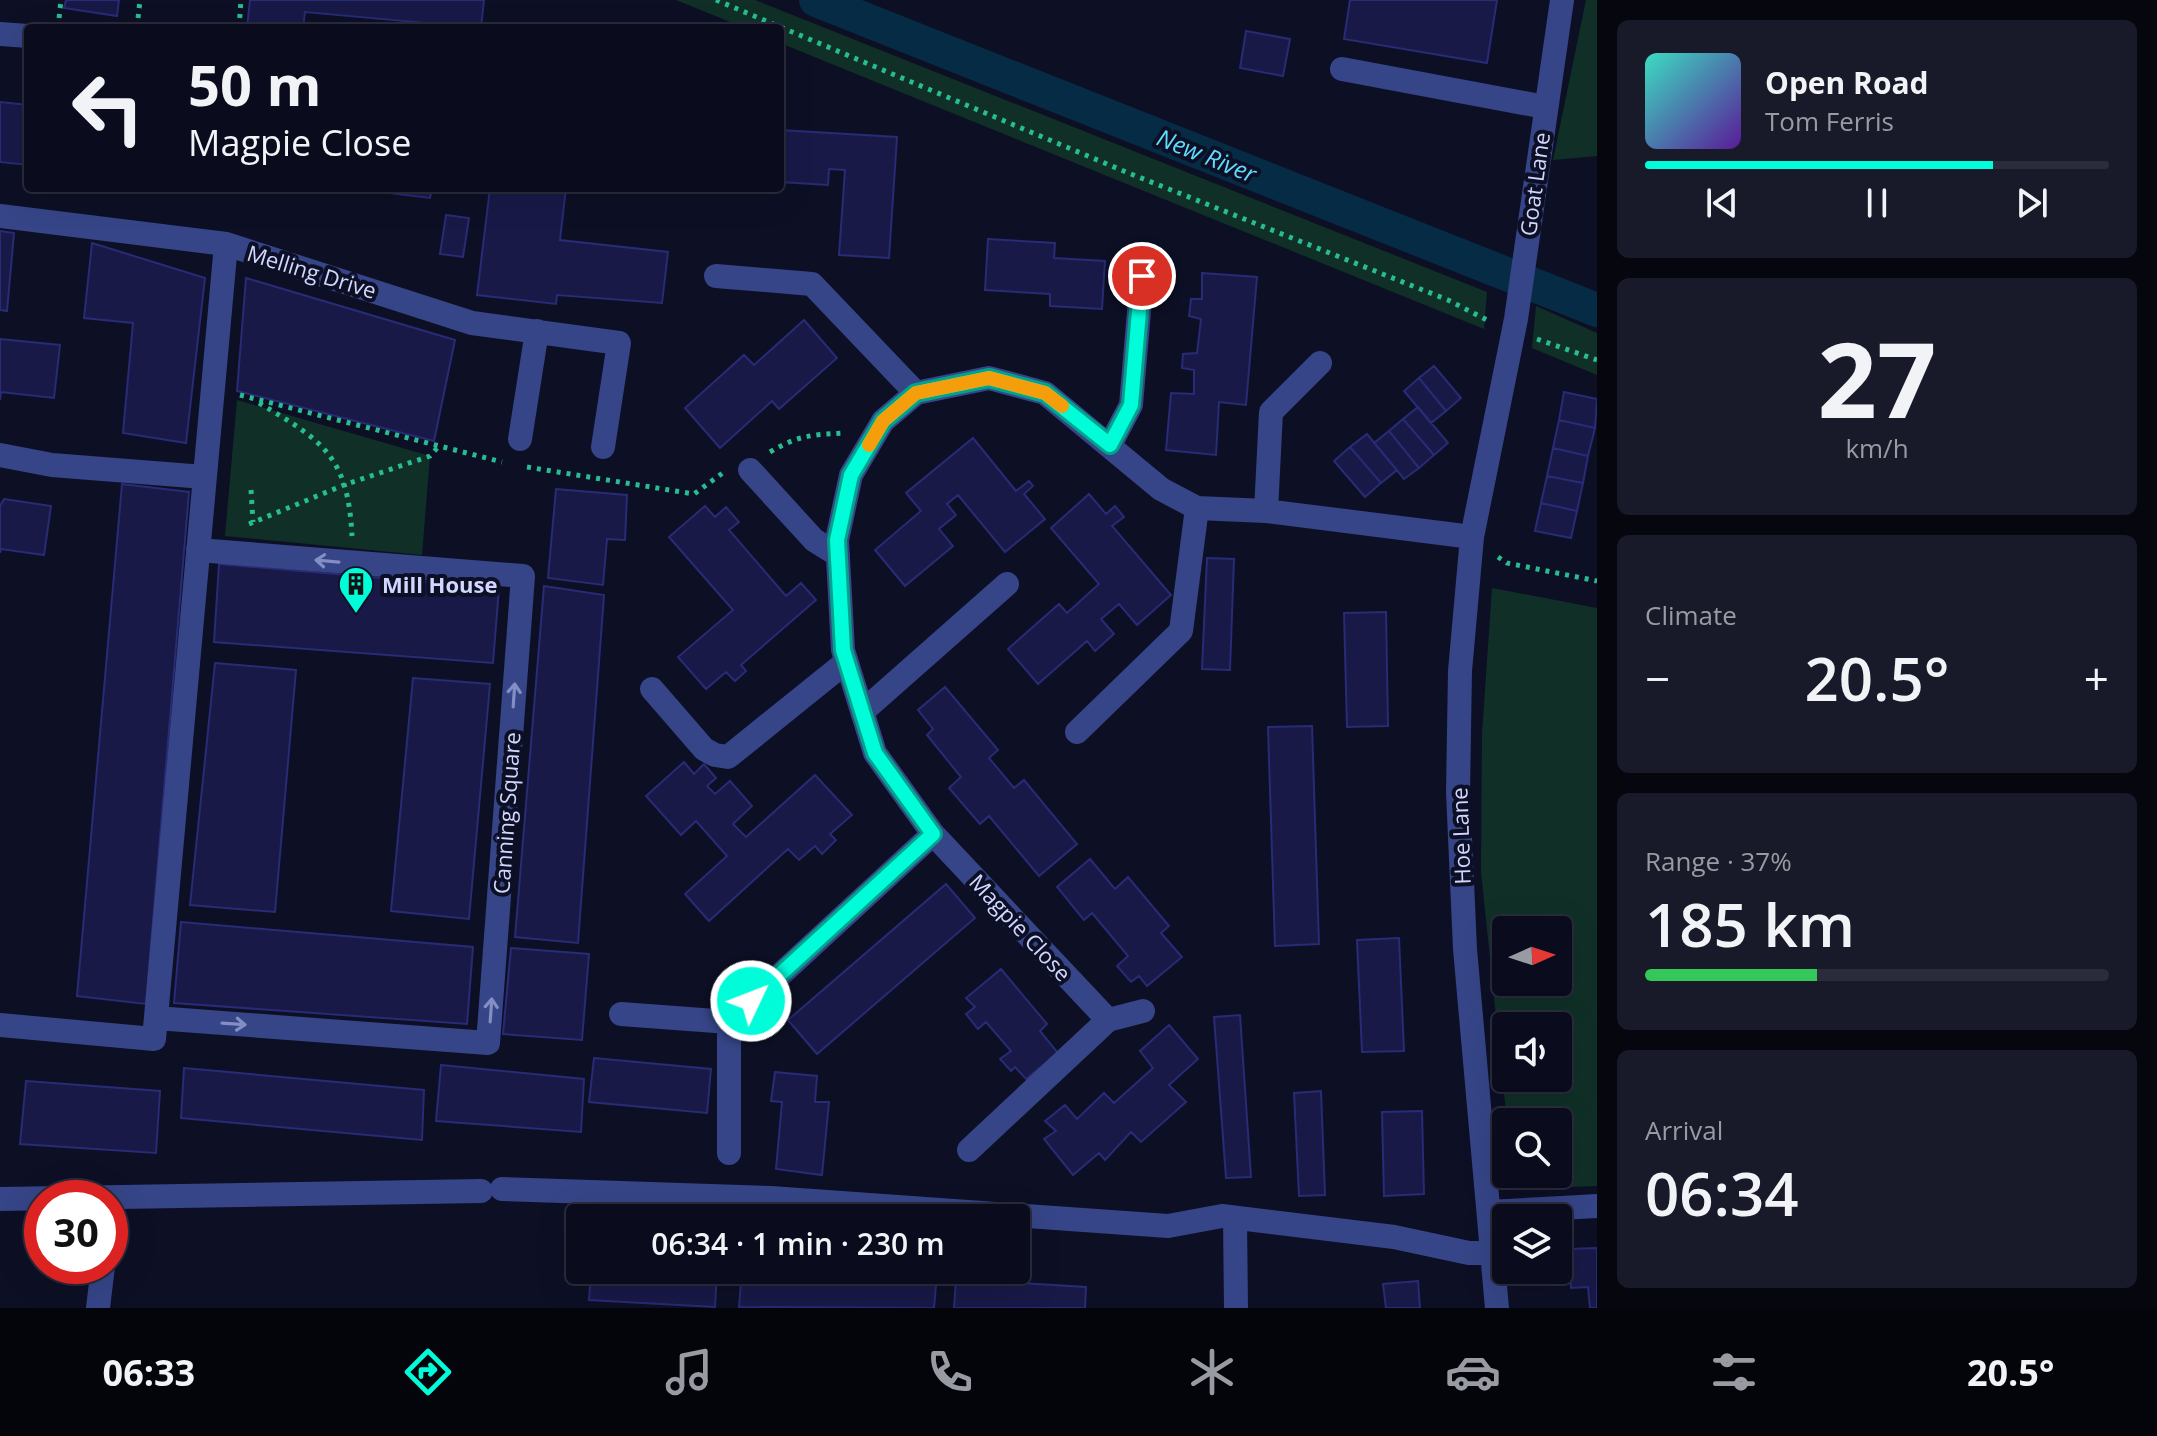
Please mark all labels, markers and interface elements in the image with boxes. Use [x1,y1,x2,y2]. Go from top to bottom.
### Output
text: 50 m [188,46,322,122]
icon: left [56,56,160,160]
text: Open Road [1765,62,1929,103]
text: Tom Ferris [1765,103,1894,139]
text: Magpie Close [188,118,411,167]
water label: New River [1152,120,1263,190]
street label: Goat Lane [1512,130,1556,238]
icon: previous [1700,181,1744,225]
icon: pause [1855,181,1899,225]
icon: next [2010,181,2054,225]
street label: Melling Drive [244,237,380,305]
pin [1108,242,1176,310]
icon: arrive [1120,254,1164,298]
text: 27 [1818,307,1936,448]
text: km/h [1845,430,1909,466]
one-way arrow [314,553,341,568]
building icon: Mill House [337,565,375,615]
place label: Mill House [382,569,497,599]
text: Climate [1645,597,1737,633]
text: 20.5° [1804,637,1950,719]
text: − [1645,648,1670,708]
text: + [2084,648,2109,708]
one-way arrow [507,682,522,709]
street label: Canning Square [485,731,527,895]
street label: Hoe Lane [1443,787,1477,885]
text: Range · 37% [1645,843,1792,879]
street label: Magpie Close [963,867,1079,987]
text: 185 km [1645,883,1855,965]
north arrow [1492,916,1572,996]
map controls [1492,916,1572,1284]
position arrow [709,959,793,1043]
one-way arrow [484,997,499,1024]
button: sound [1492,1012,1572,1092]
one-way arrow [220,1017,247,1032]
button: search [1492,1108,1572,1188]
text: Arrival [1645,1112,1723,1148]
text: 06:34 [1645,1152,1799,1234]
speed limit sign: 30 [24,1180,128,1284]
button: layers [1492,1204,1572,1284]
text: 06:34 · 1 min · 230 m [651,1223,945,1264]
icon: directions [400,1344,456,1400]
icon: music [661,1344,717,1400]
icon: phone [922,1344,978,1400]
icon: climate [1184,1344,1240,1400]
icon: car [1445,1344,1501,1400]
icon: filters [1706,1344,1762,1400]
text: 06:33 [103,1348,195,1397]
text: 20.5° [1967,1348,2054,1397]

